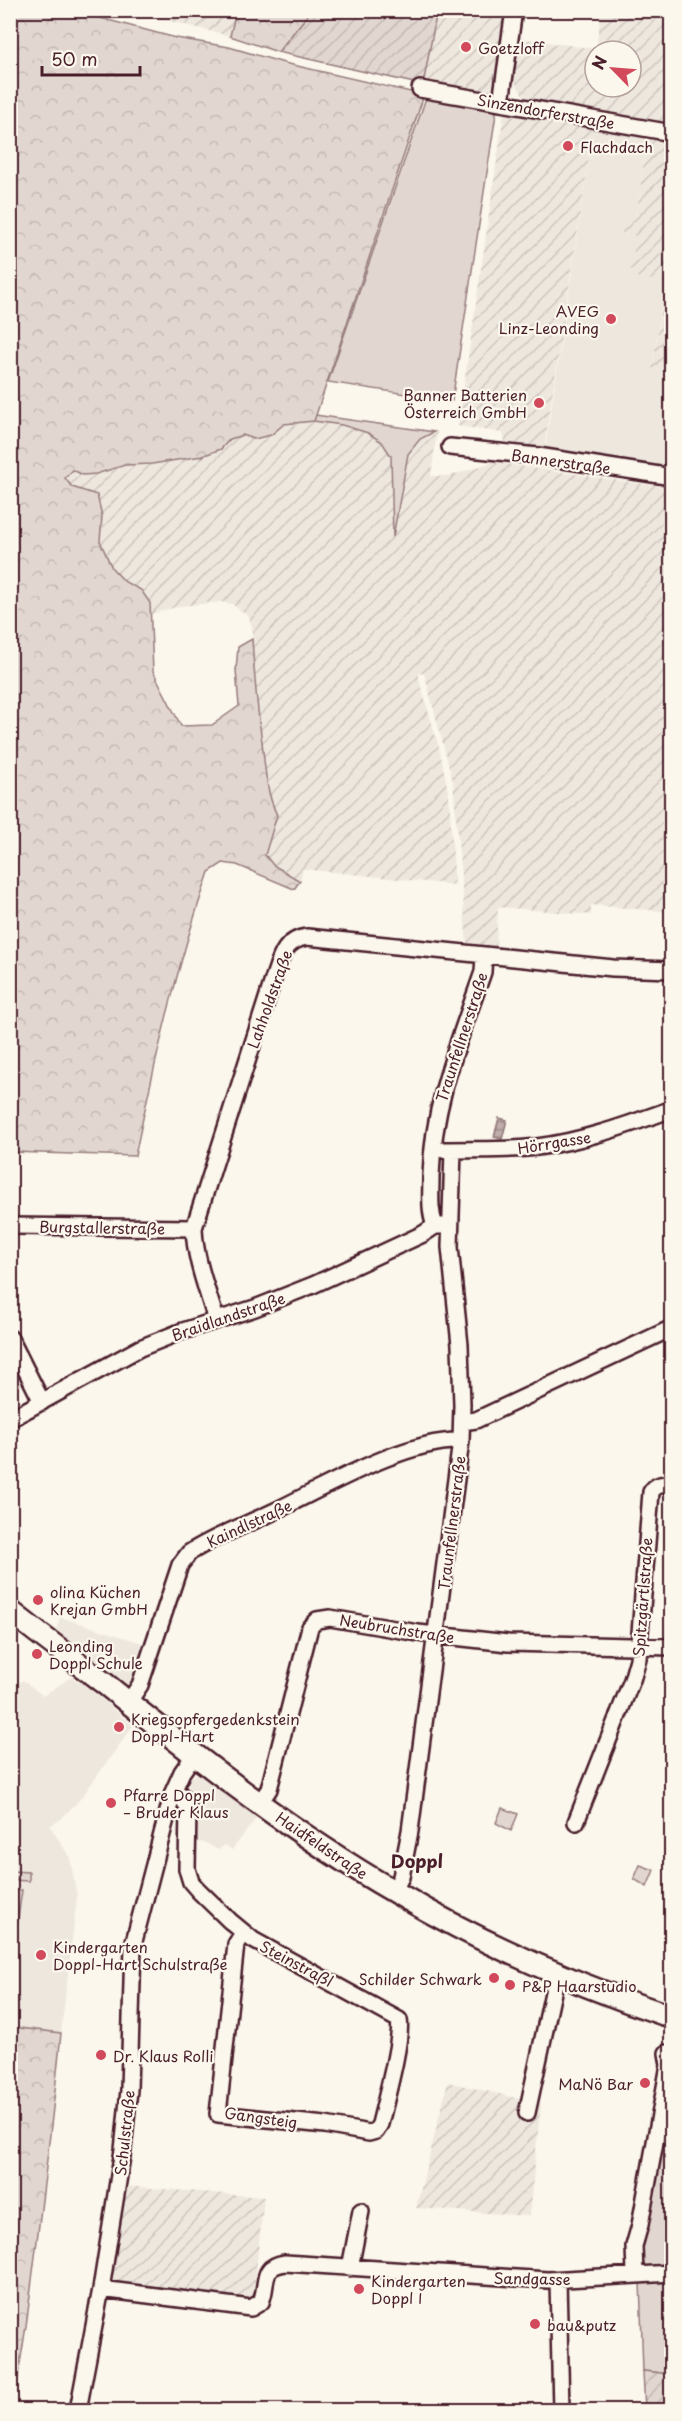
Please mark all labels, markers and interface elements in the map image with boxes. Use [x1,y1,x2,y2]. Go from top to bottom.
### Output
place label: Goetzloff [478,36,545,59]
scale bar [42,39,140,77]
north arrow [583,39,643,99]
marker: Goetzloff [459,40,473,54]
text: 50 m [51,45,98,72]
text: N [585,51,612,73]
street label: Sinzendorferstraße [475,88,617,134]
place label: Flachdach [580,135,653,158]
marker: Flachdach [561,139,575,153]
place label: AVEG Linz-Leonding [499,299,599,339]
marker: AVEG Linz-Leonding [604,312,618,326]
place label: Banner Batterien Österreich GmbH [403,383,527,423]
marker: Banner Batterien Österreich GmbH [532,396,546,410]
street label: Bannerstraße [510,443,612,479]
street label: Lahholdstraße [241,947,297,1051]
street label: Traunfellnerstraße [429,969,493,1105]
street label: Hörrgasse [516,1125,592,1159]
street label: Burgstallerstraße [39,1214,165,1240]
street label: Braidlandstraße [168,1286,288,1346]
street label: Traunfellnerstraße [431,1454,471,1592]
street label: Kaindlstraße [203,1493,295,1553]
street label: Spitzgärtlstraße [626,1537,658,1657]
place label: olina Küchen Krejan GmbH [50,1580,148,1620]
marker: olina Küchen Krejan GmbH [31,1593,45,1607]
street label: Neubruchstraße [338,1608,456,1648]
place label: Leonding Doppl Schule [49,1634,143,1674]
marker: Leonding Doppl Schule [30,1647,44,1661]
place label: Kriegsopfergedenkstein Doppl-Hart [131,1707,300,1747]
marker: Kriegsopfergedenkstein Doppl-Hart [112,1720,126,1734]
place label: Pfarre Doppl – Bruder Klaus [123,1783,229,1823]
marker: Pfarre Doppl – Bruder Klaus [104,1796,118,1810]
street label: Haidfeldstraße [271,1806,373,1884]
district label: Doppl [391,1847,443,1874]
street label: Steinstraßl [256,1934,338,1992]
place label: Kindergarten Doppl-Hart Schulstraße [53,1935,228,1975]
marker: Kindergarten Doppl-Hart Schulstraße [34,1948,48,1962]
place label: Schilder Schwark [359,1967,482,1990]
marker: Schilder Schwark [487,1971,501,1985]
place label: P&P Haarstudio [522,1974,636,1997]
marker: P&P Haarstudio [503,1978,517,1992]
place label: Dr. Klaus Rolli [113,2044,213,2067]
marker: Dr. Klaus Rolli [94,2048,108,2062]
place label: MaNö Bar [558,2072,633,2095]
marker: MaNö Bar [638,2076,652,2090]
street label: Schulstraße [108,2089,140,2177]
street label: Gangsteig [223,2101,299,2133]
street label: Sandgasse [493,2266,571,2290]
place label: Kindergarten Doppl I [371,2269,466,2309]
marker: Kindergarten Doppl I [352,2282,366,2296]
place label: bau&putz [547,2313,616,2336]
marker: bau&putz [528,2317,542,2331]

